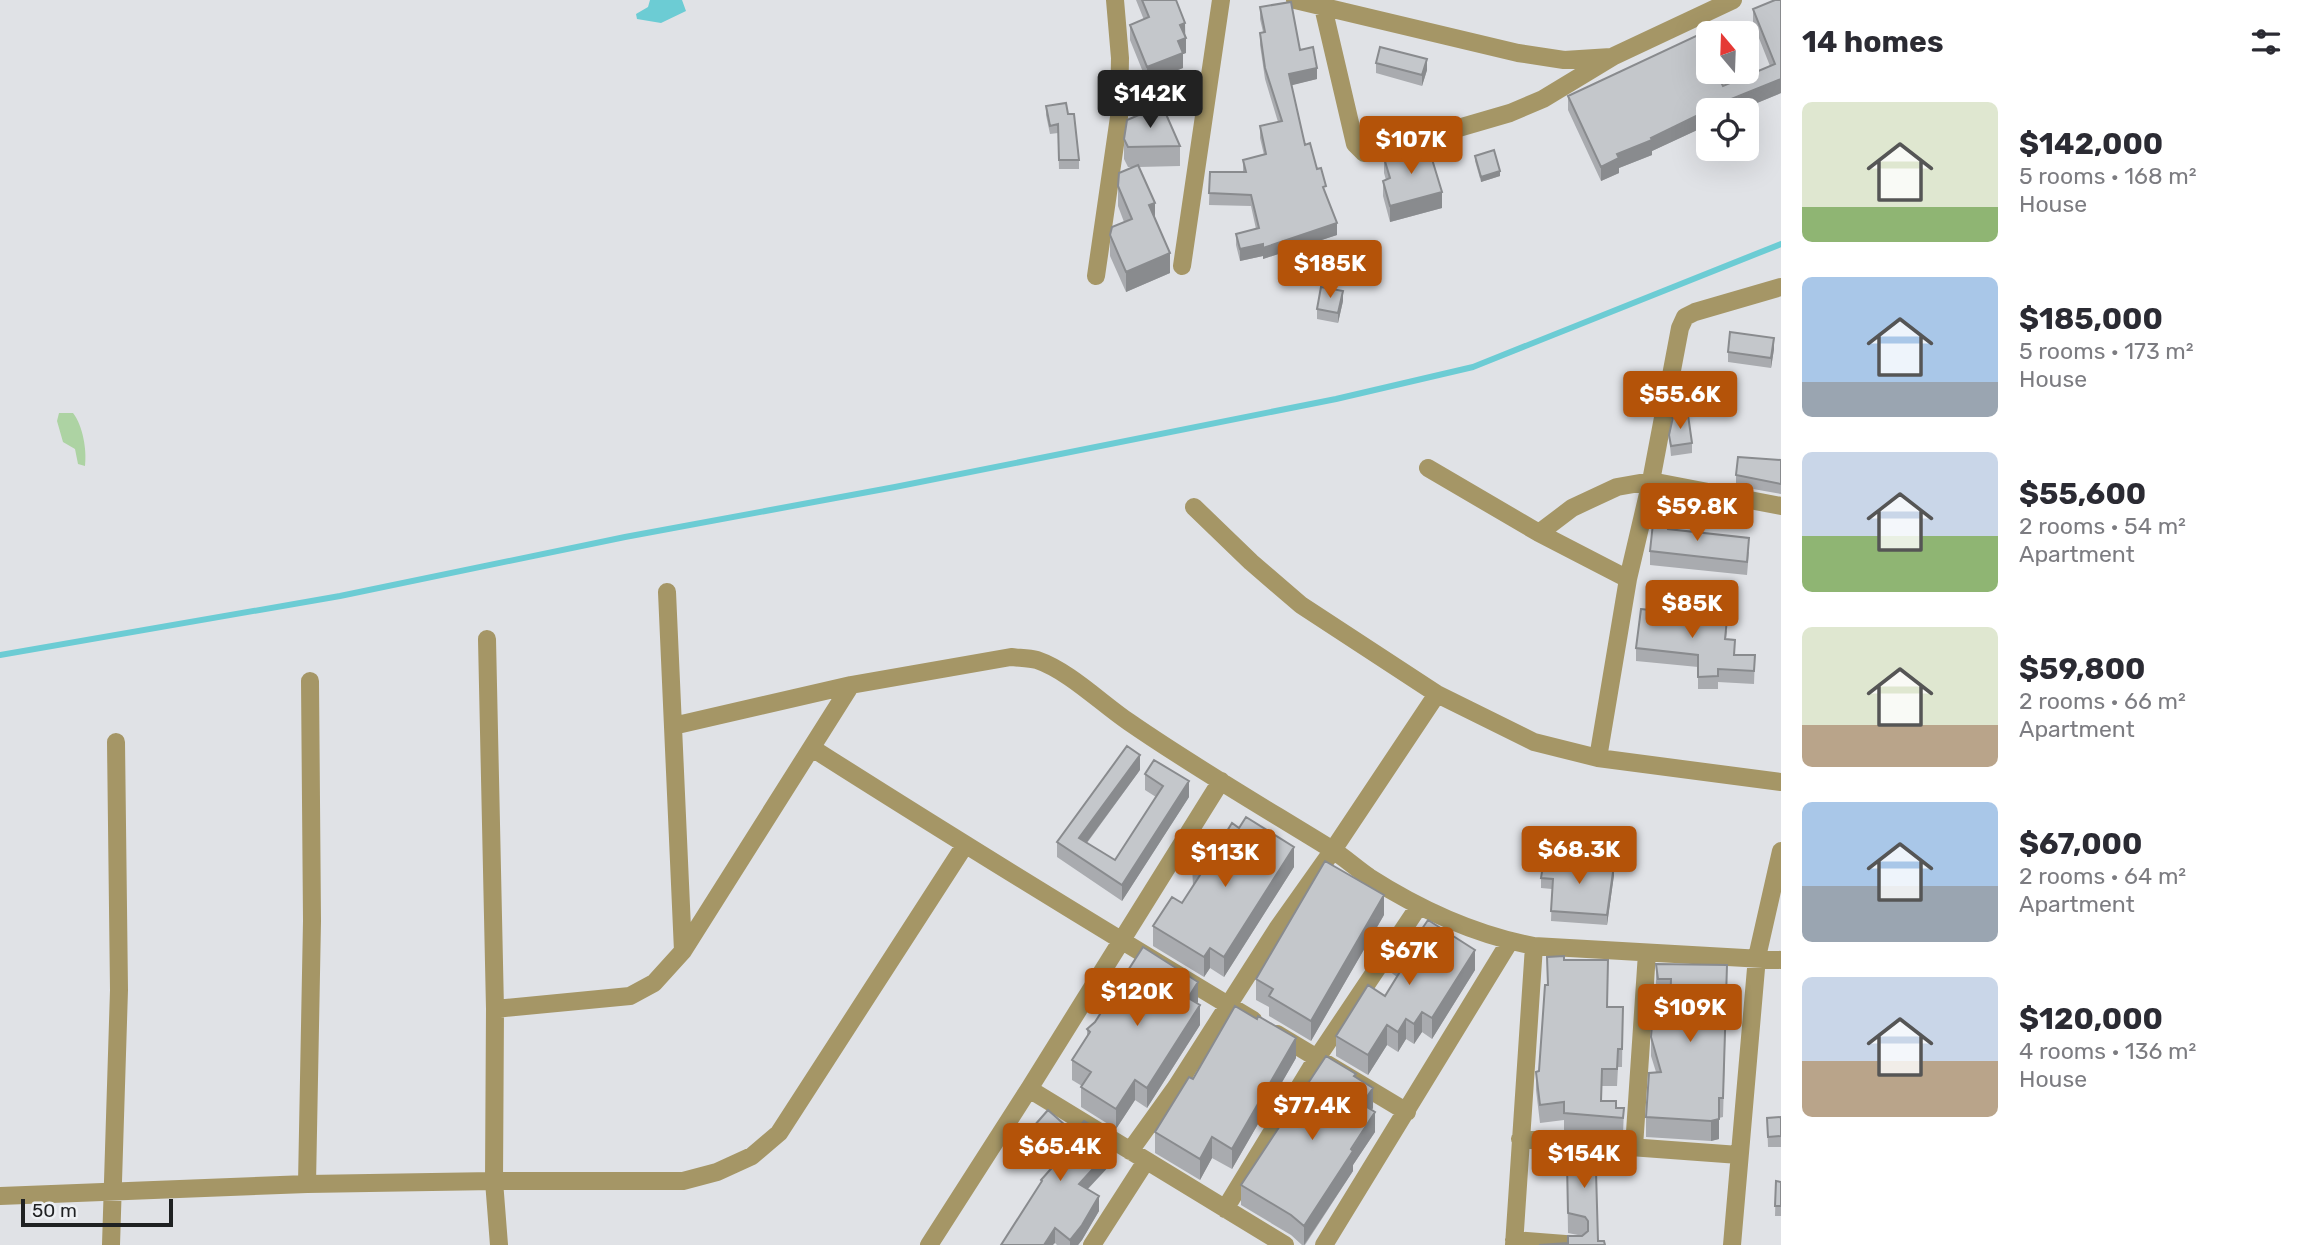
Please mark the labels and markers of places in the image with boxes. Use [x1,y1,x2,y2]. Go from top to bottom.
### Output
pin: $142K [1101,71,1199,130]
pin: $107K [1362,116,1460,176]
pin: $185K [1281,240,1379,300]
pin: $55.6K [1623,372,1737,431]
pin: $59.8K [1640,484,1754,543]
pin: $85K [1651,580,1733,640]
pin: $68.3K [1522,826,1636,886]
pin: $113K [1176,830,1274,889]
pin: $67K [1368,928,1450,987]
pin: $120K [1088,968,1186,1028]
pin: $109K [1641,984,1739,1044]
pin: $77.4K [1255,1082,1369,1142]
pin: $65.4K [1003,1124,1117,1183]
pin: $154K [1535,1130,1633,1190]

